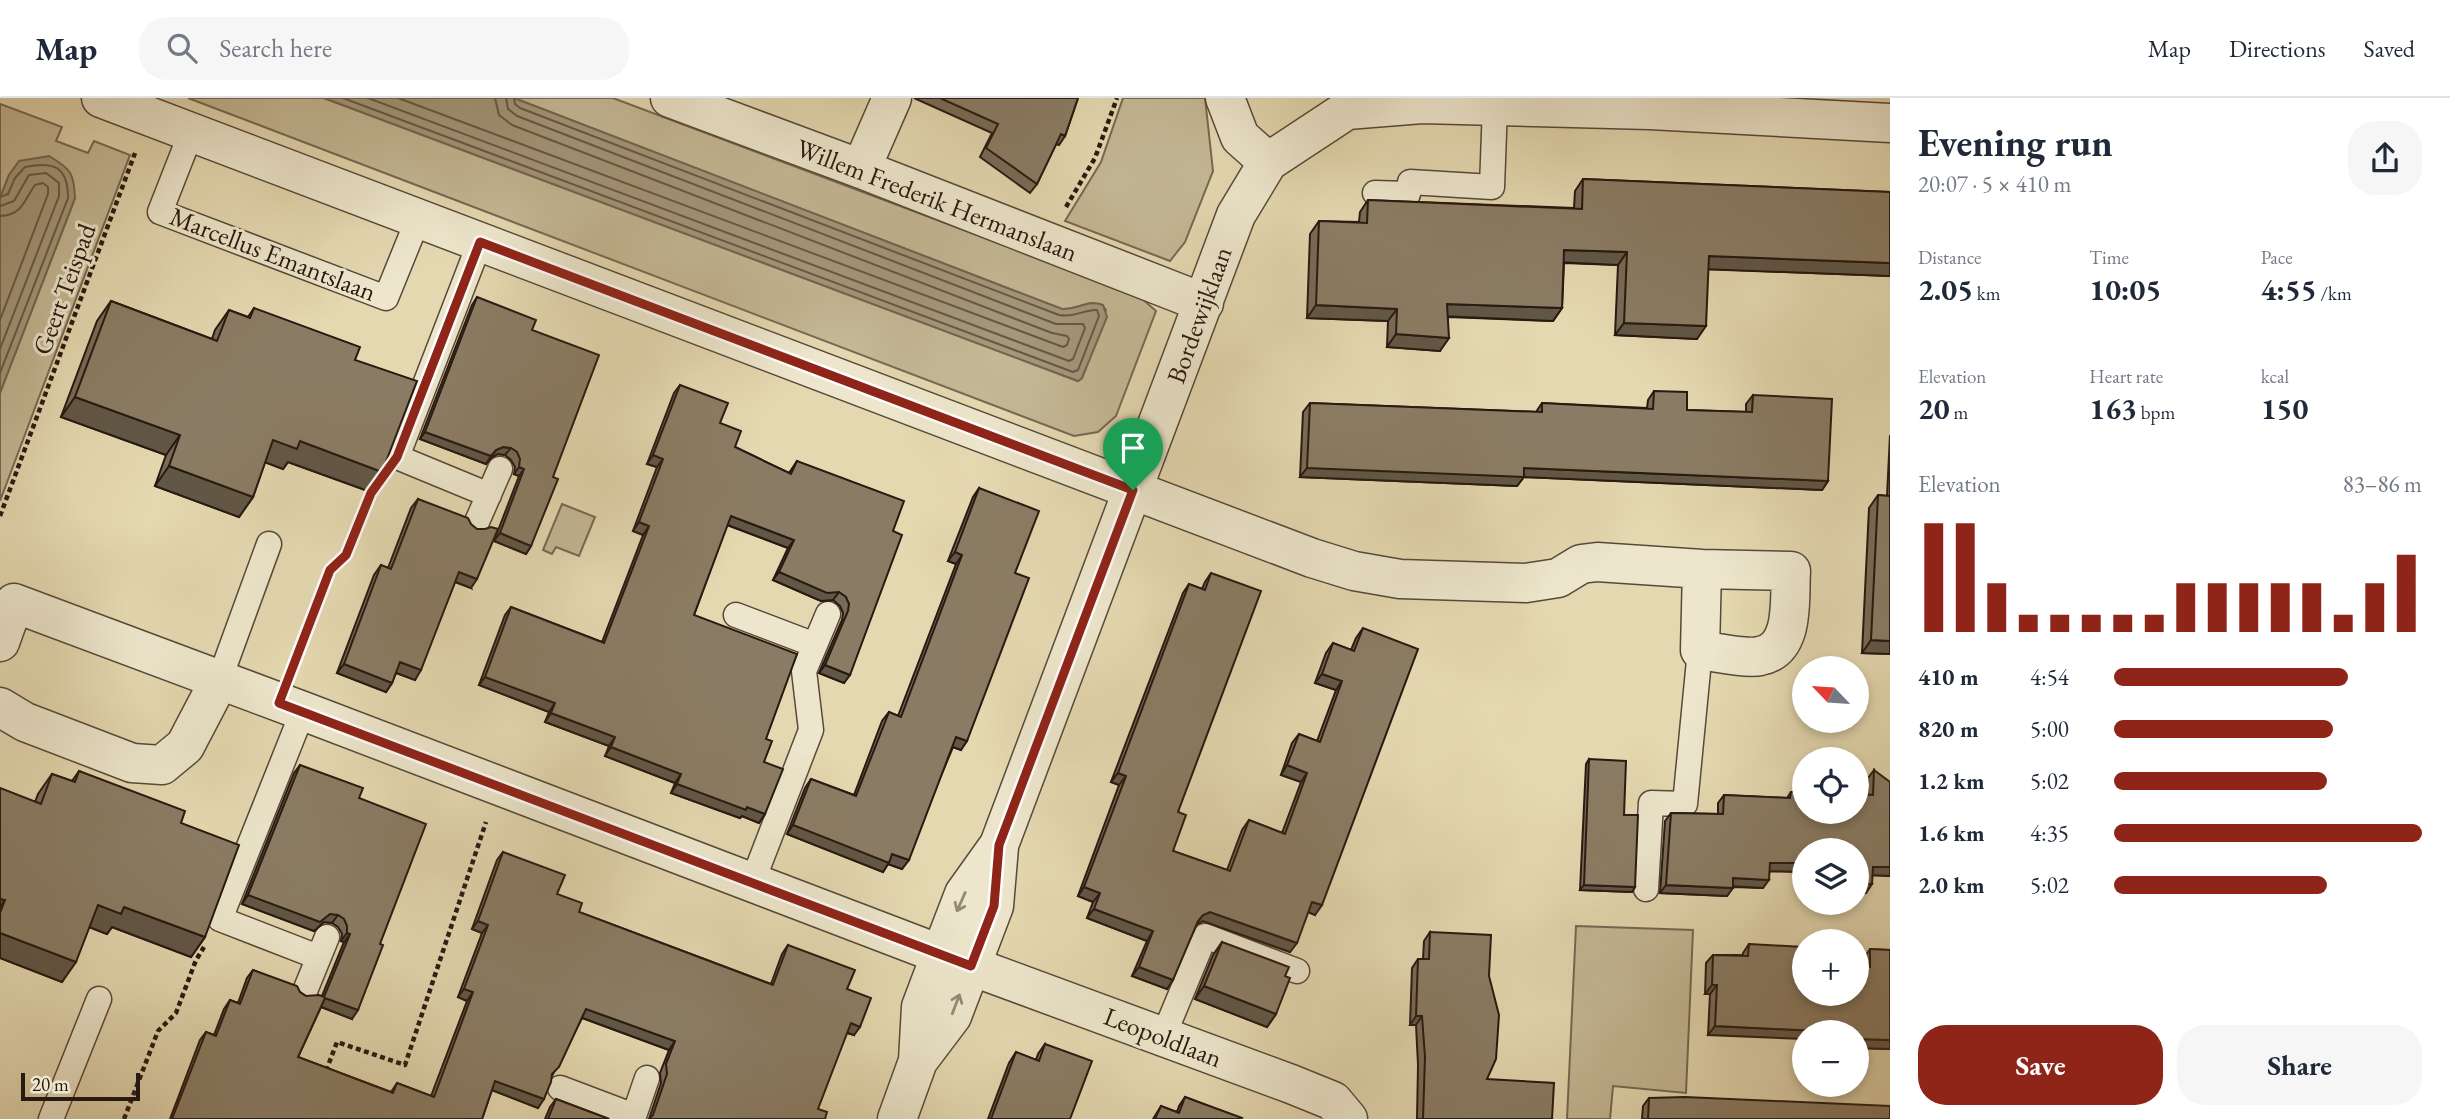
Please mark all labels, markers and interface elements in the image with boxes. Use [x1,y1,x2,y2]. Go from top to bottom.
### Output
search box [139,17,629,80]
text: Map [35,27,97,70]
icon: search [163,29,201,67]
text: Search here [219,31,332,65]
text: Map [2148,33,2191,64]
text: Directions [2229,33,2326,64]
text: Saved [2364,33,2415,64]
text: Evening run [1918,118,2113,167]
button: share [2348,121,2422,195]
street label: Willem Frederik Hermanslaan [791,131,1083,269]
text: 20:07 · 5 × 410 m [1918,169,2071,199]
street label: Marcellus Emantslaan [165,199,381,309]
street label: Geert Teispad [25,218,104,359]
street label: Bordewijklaan [1159,242,1240,388]
text: Distance [1918,245,1981,270]
text: Time [2089,245,2129,270]
text: Pace [2261,245,2293,270]
text: 2.05 [1918,270,1973,309]
text: 10:05 [2089,270,2161,309]
text: 4:55 [2261,270,2317,309]
text: km [1973,281,2001,306]
text: /km [2317,281,2352,306]
text: Elevation [1918,364,1986,389]
text: Heart rate [2089,364,2163,389]
text: kcal [2261,364,2289,389]
text: 20 [1918,389,1950,428]
text: 163 [2089,389,2137,428]
text: 150 [2261,389,2308,428]
text: m [1950,400,1968,425]
text: bpm [2137,400,2175,425]
pin [1103,418,1163,490]
icon: arrive [1114,429,1152,467]
text: Elevation [1918,469,2001,499]
text: 83–86 m [2343,469,2422,499]
north arrow [1792,656,1869,733]
map controls [1792,656,1869,1097]
text: 410 m [1918,662,1979,692]
text: 4:54 [2030,662,2069,692]
text: 820 m [1918,714,1979,744]
text: 5:00 [2030,714,2069,744]
button: locate [1792,747,1869,824]
text: 1.2 km [1918,766,1985,796]
text: 5:02 [2030,766,2069,796]
text: 1.6 km [1918,818,1985,848]
text: 4:35 [2030,818,2069,848]
button: layers [1792,838,1869,915]
text: 2.0 km [1918,870,1985,900]
text: 5:02 [2030,870,2069,900]
one-way arrow [954,891,967,912]
button: + [1792,929,1869,1006]
one-way arrow [951,994,964,1016]
street label: Leopoldlaan [1099,999,1227,1075]
button: − [1792,1020,1869,1097]
button: Save [1918,1025,2163,1105]
button: Share [2177,1025,2422,1105]
scale bar [21,1070,140,1102]
text: 20 m [32,1072,69,1097]

